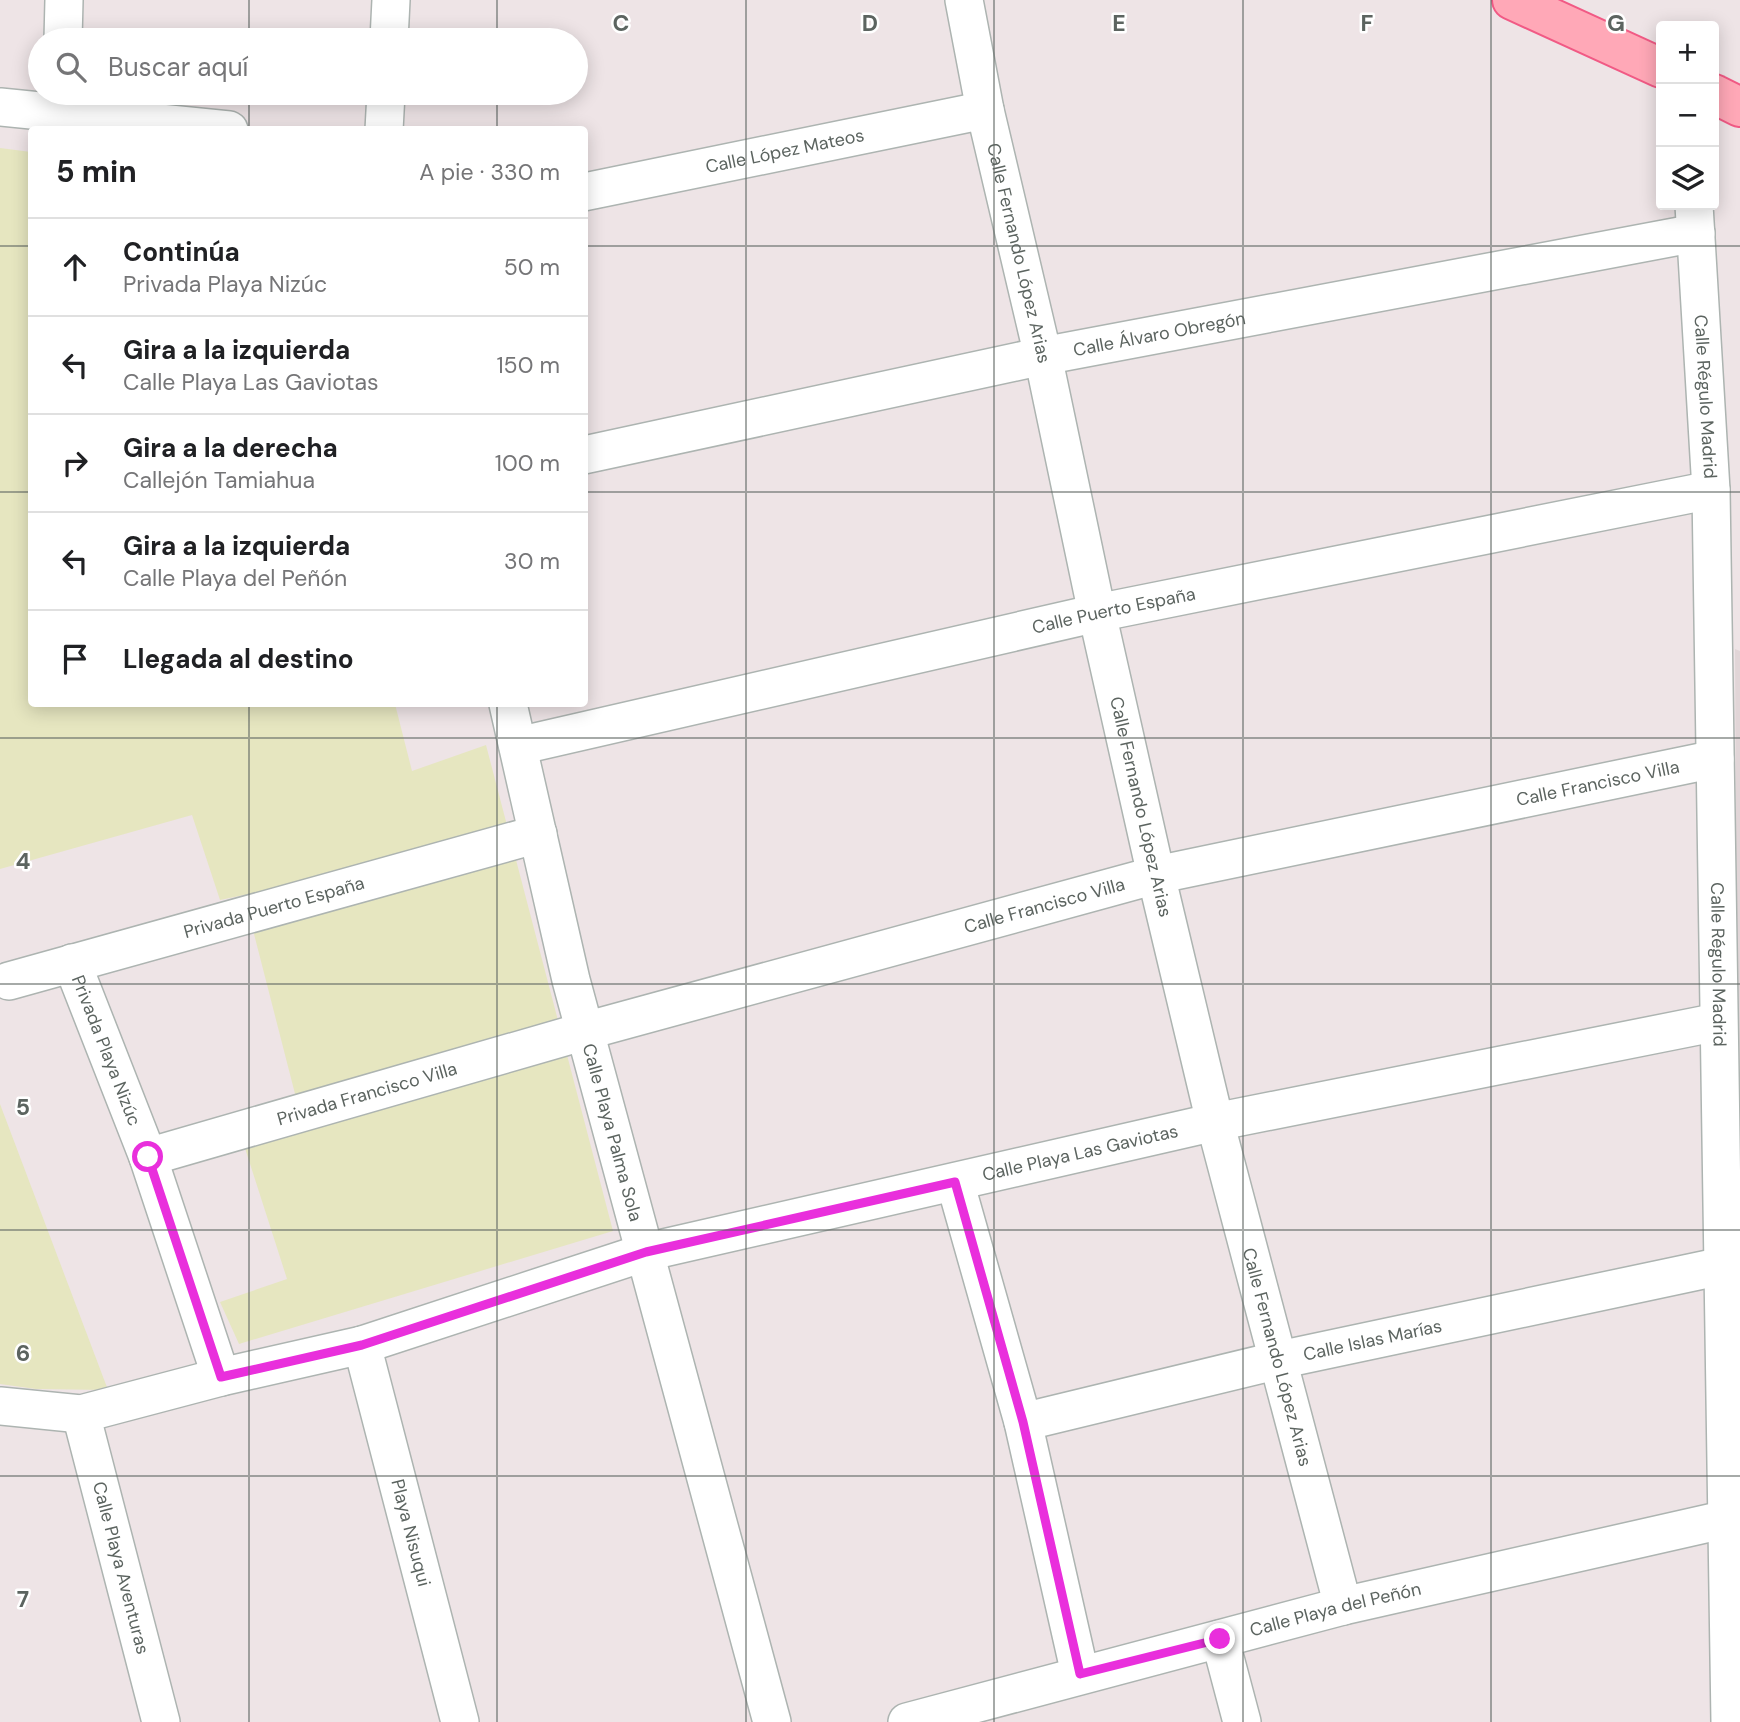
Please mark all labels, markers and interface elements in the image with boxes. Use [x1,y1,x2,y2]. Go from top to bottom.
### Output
text: C [613,8,629,38]
text: D [862,8,878,38]
text: E [1112,8,1126,38]
text: F [1361,8,1374,38]
text: G [1607,8,1625,38]
map controls [1656,21,1719,210]
button: + [1656,21,1719,84]
search box [28,28,588,105]
icon: search [52,48,90,86]
text: Buscar aquí [108,50,248,84]
button: − [1656,84,1719,147]
street label: Calle López Mateos [703,123,866,179]
street label: Calle Fernando López Arias [981,141,1056,365]
button: layers [1656,147,1719,210]
text: 5 min [56,152,137,191]
text: A pie · 330 m [419,157,560,187]
text: Continúa [123,235,240,269]
icon: ahead [56,248,94,286]
text: 50 m [504,252,560,282]
text: Privada Playa Nizúc [123,269,327,299]
street label: Calle Álvaro Obregón [1071,306,1248,362]
street label: Calle Régulo Madrid [1689,314,1722,479]
text: Gira a la izquierda [123,333,350,367]
icon: left [56,346,94,384]
text: 150 m [496,350,560,380]
text: Calle Playa Las Gaviotas [123,367,378,397]
text: Gira a la derecha [123,431,338,465]
icon: right [56,444,94,482]
text: 100 m [495,448,560,478]
text: Callejón Tamiahua [123,465,315,495]
text: Gira a la izquierda [123,529,350,563]
icon: left [56,542,94,580]
text: 30 m [504,546,560,576]
text: Calle Playa del Peñón [123,563,347,593]
street label: Calle Puerto España [1030,582,1197,640]
icon: arrive [56,640,94,678]
text: Llegada al destino [123,642,354,676]
street label: Calle Fernando López Arias [1104,694,1178,919]
street label: Calle Francisco Villa [1514,755,1682,812]
text: 4 [16,846,31,876]
street label: Privada Puerto España [181,871,367,944]
street label: Calle Francisco Villa [961,872,1128,939]
street label: Calle Régulo Madrid [1705,882,1732,1047]
street label: Privada Playa Nizúc [66,972,147,1129]
street label: Calle Playa Palma Sola [577,1041,648,1224]
street label: Privada Francisco Villa [274,1056,460,1131]
text: 5 [16,1092,30,1122]
street label: Calle Playa Las Gaviotas [980,1119,1180,1187]
route start [132,1141,163,1172]
street label: Calle Fernando López Arias [1237,1245,1318,1469]
street label: Calle Islas Marías [1301,1314,1444,1367]
text: 6 [16,1338,30,1368]
street label: Playa Nisuqui [385,1476,436,1589]
street label: Calle Playa Aventuras [87,1479,155,1657]
street label: Calle Playa del Peñón [1247,1577,1423,1642]
text: 7 [17,1584,29,1614]
route end [1204,1623,1235,1654]

